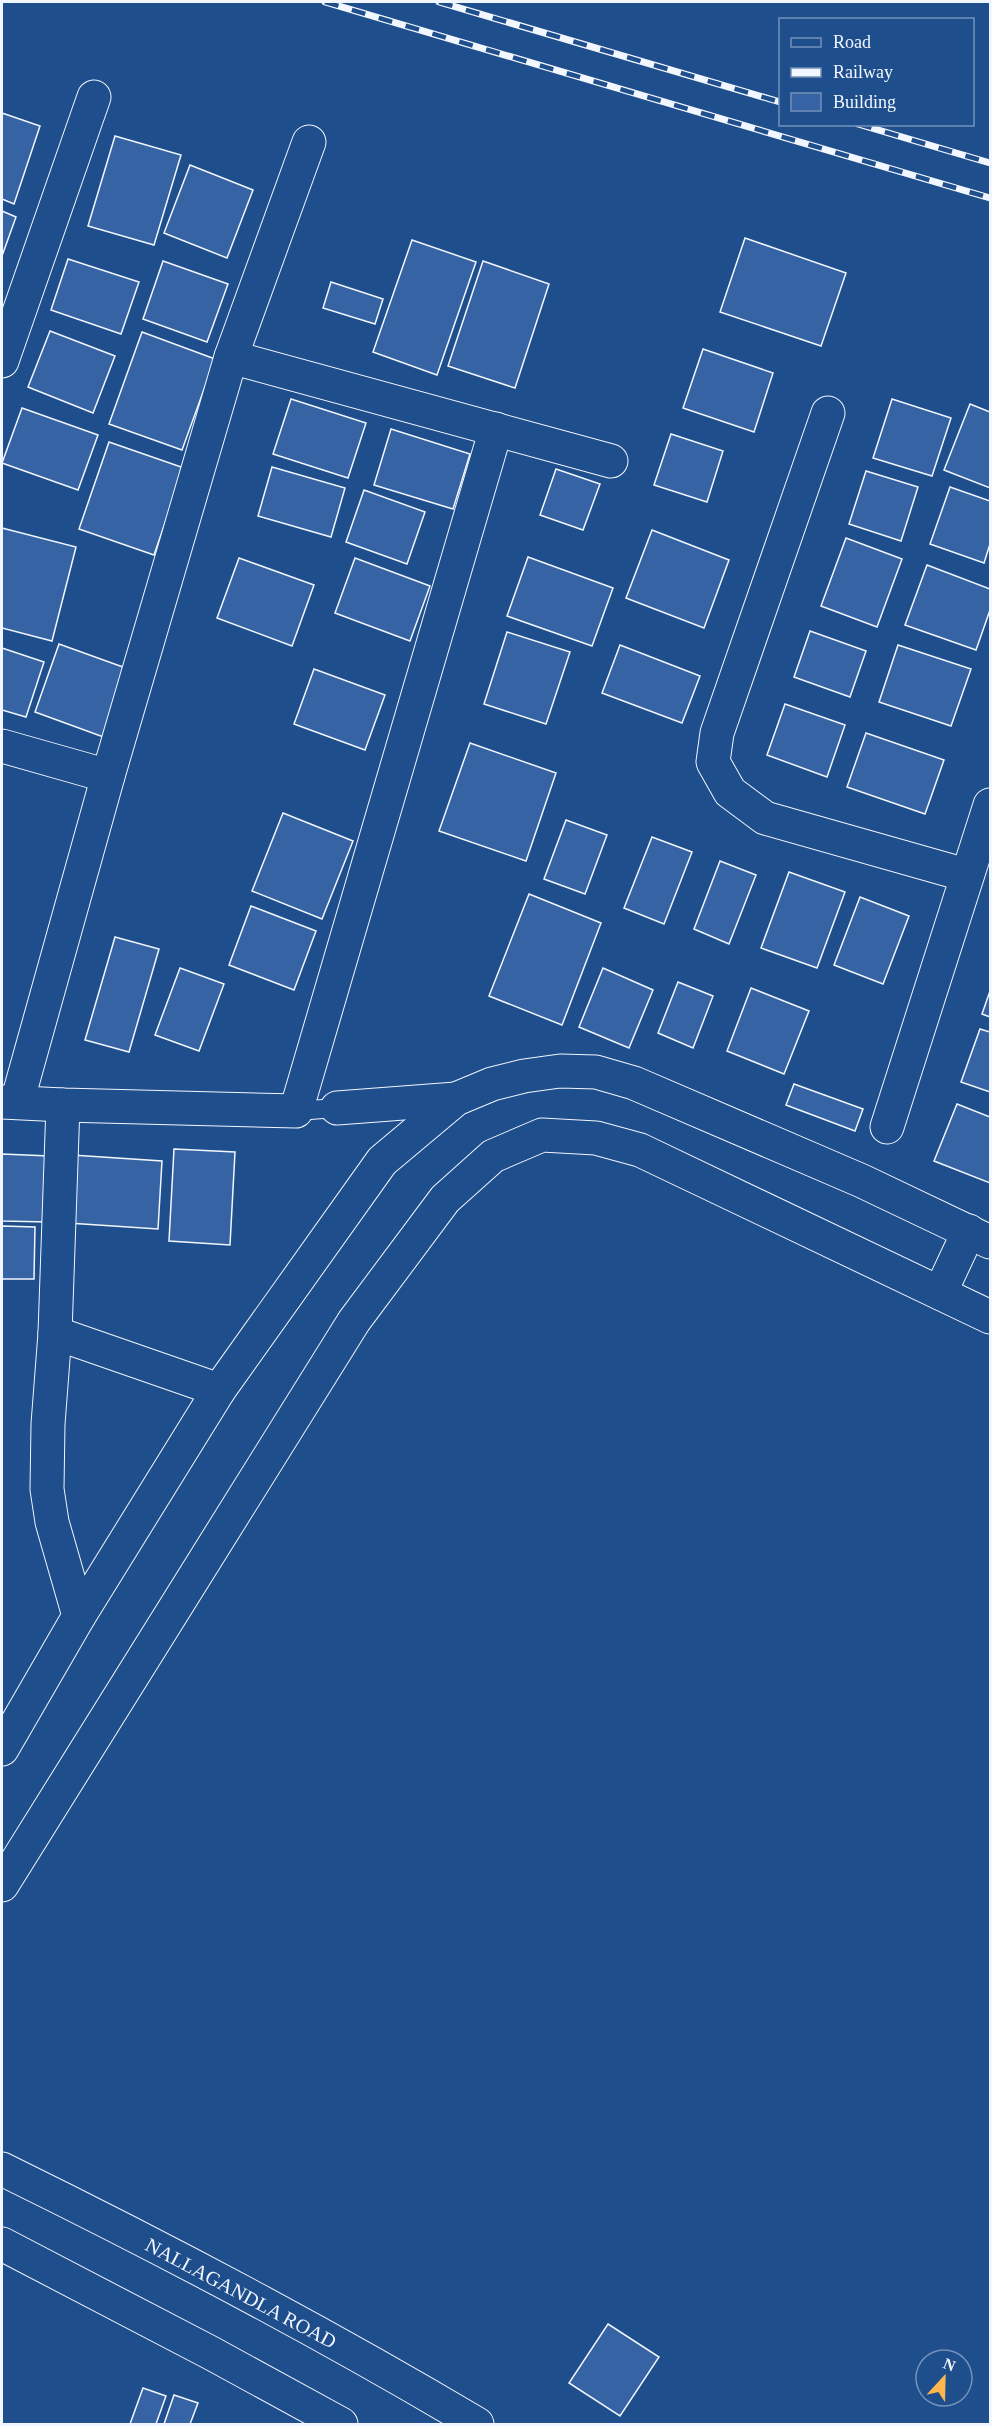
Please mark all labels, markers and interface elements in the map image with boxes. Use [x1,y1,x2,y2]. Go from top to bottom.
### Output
legend [779,18,974,126]
text: Road [833,32,871,52]
text: Railway [833,62,893,82]
text: Building [833,92,896,112]
street label: NALLAGANDLA ROAD [142,2233,340,2353]
north arrow [914,2348,974,2408]
text: N [941,2355,958,2375]

